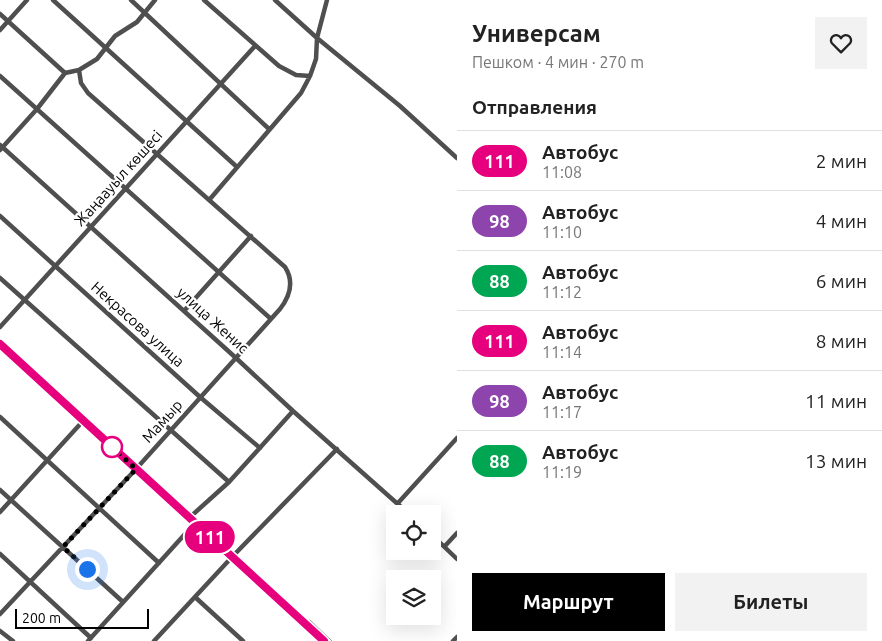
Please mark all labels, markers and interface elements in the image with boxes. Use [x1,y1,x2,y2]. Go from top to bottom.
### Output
button: heart [815,17,867,69]
text: Универсам [472,20,601,47]
text: Пешком · 4 мин · 270 m [472,53,644,71]
text: Отправления [472,96,597,118]
street label: Жаңаауыл көшесі [71,127,165,229]
text: Автобус [542,141,618,163]
text: 2 мин [816,150,867,172]
text: 111 [484,151,515,171]
text: 11:08 [542,163,582,181]
text: Автобус [542,201,618,223]
text: 4 мин [816,210,867,232]
text: 98 [489,211,510,231]
text: 11:10 [542,223,582,241]
text: Автобус [542,261,618,283]
text: 6 мин [816,270,867,292]
text: 88 [489,271,510,291]
street label: Некрасова улица [88,278,188,370]
text: 11:12 [542,283,582,301]
street label: улица Женис [174,284,252,356]
text: Автобус [542,321,618,343]
text: 8 мин [816,330,867,352]
text: 111 [484,331,515,351]
text: 11:14 [542,343,582,361]
text: Автобус [542,381,618,403]
text: 11 мин [805,390,867,412]
text: 98 [489,391,510,411]
street label: Мамыр [138,396,186,446]
text: 11:17 [542,403,582,421]
unlabelled marker [101,436,123,458]
text: Автобус [542,441,618,463]
text: 13 мин [805,450,867,472]
text: 88 [489,451,510,471]
text: 11:19 [542,463,582,481]
map controls [386,505,441,625]
button: locate [386,505,441,560]
line badge: 111 [181,521,239,553]
text: 111 [195,527,225,547]
your location [75,557,100,582]
button: layers [386,570,441,625]
button: Маршрут [472,573,665,631]
button: Билеты [675,573,867,631]
scale bar [15,606,149,629]
text: 200 m [22,610,61,626]

